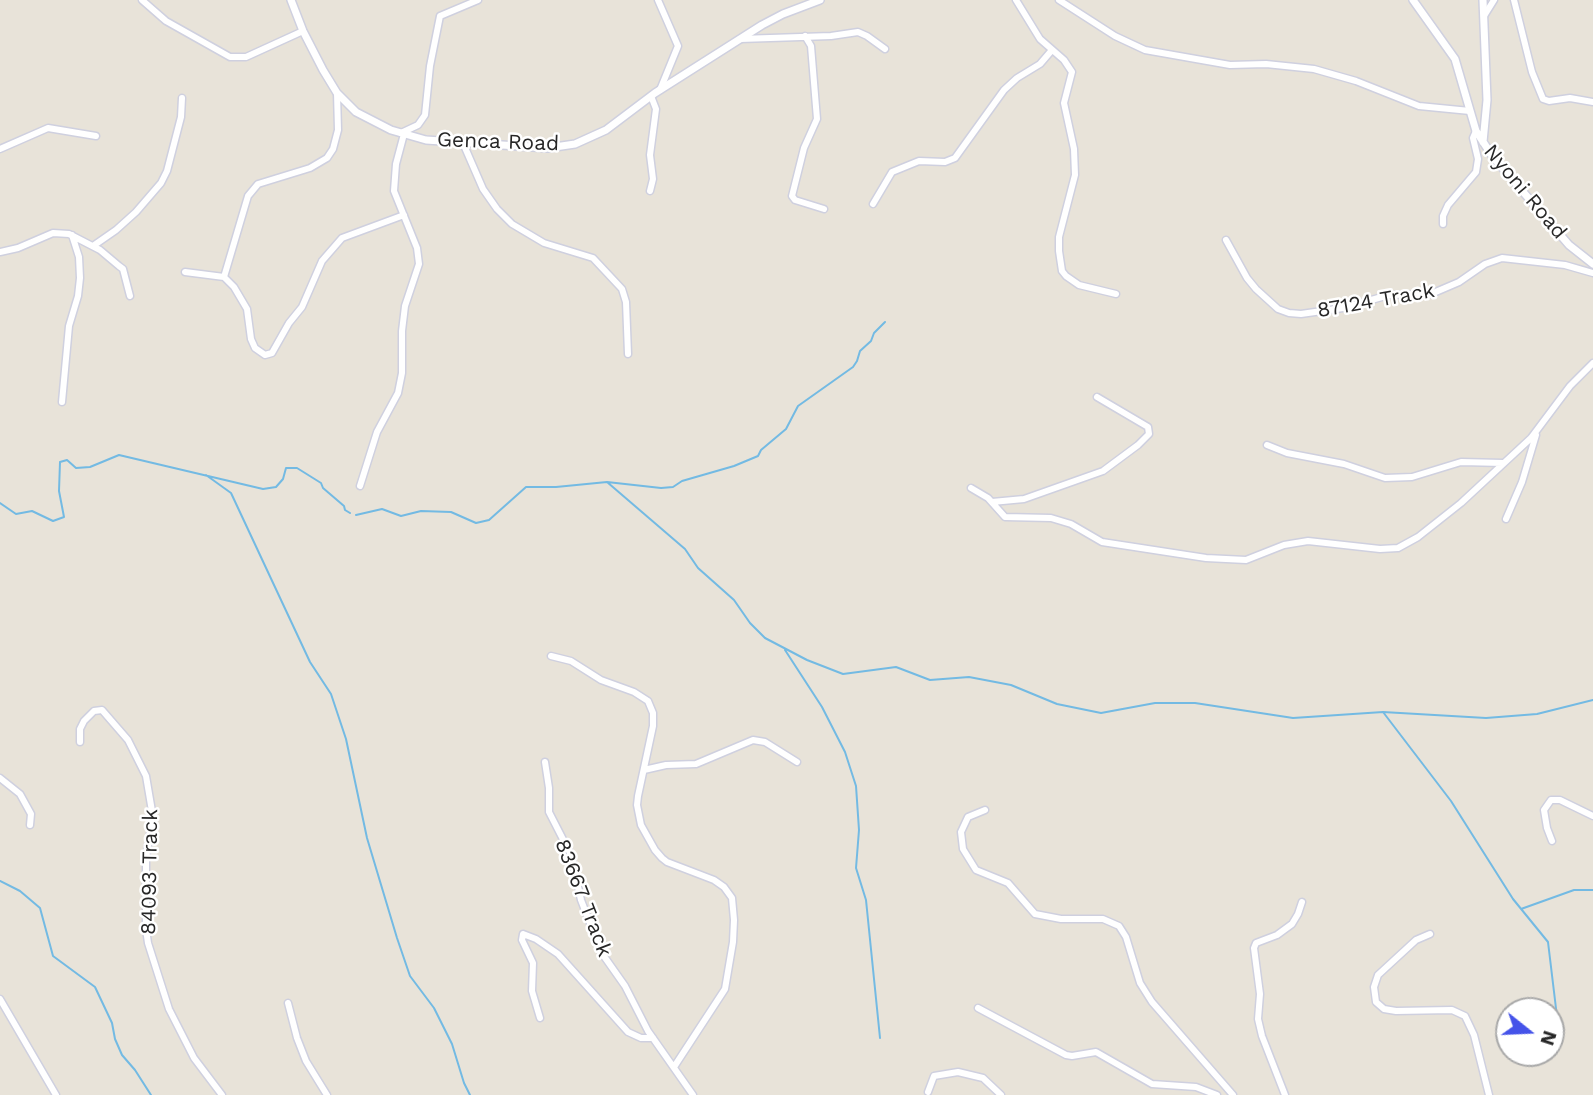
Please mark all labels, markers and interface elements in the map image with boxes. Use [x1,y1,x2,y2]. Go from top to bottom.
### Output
street label: Genca Road [436,127,560,157]
street label: Nyoni Road [1478,140,1572,244]
street label: 87124 Track [1315,278,1437,324]
street label: 84093 Track [136,809,164,935]
street label: 83667 Track [549,836,617,960]
north arrow [1495,997,1565,1067]
text: N [1535,1028,1562,1048]

